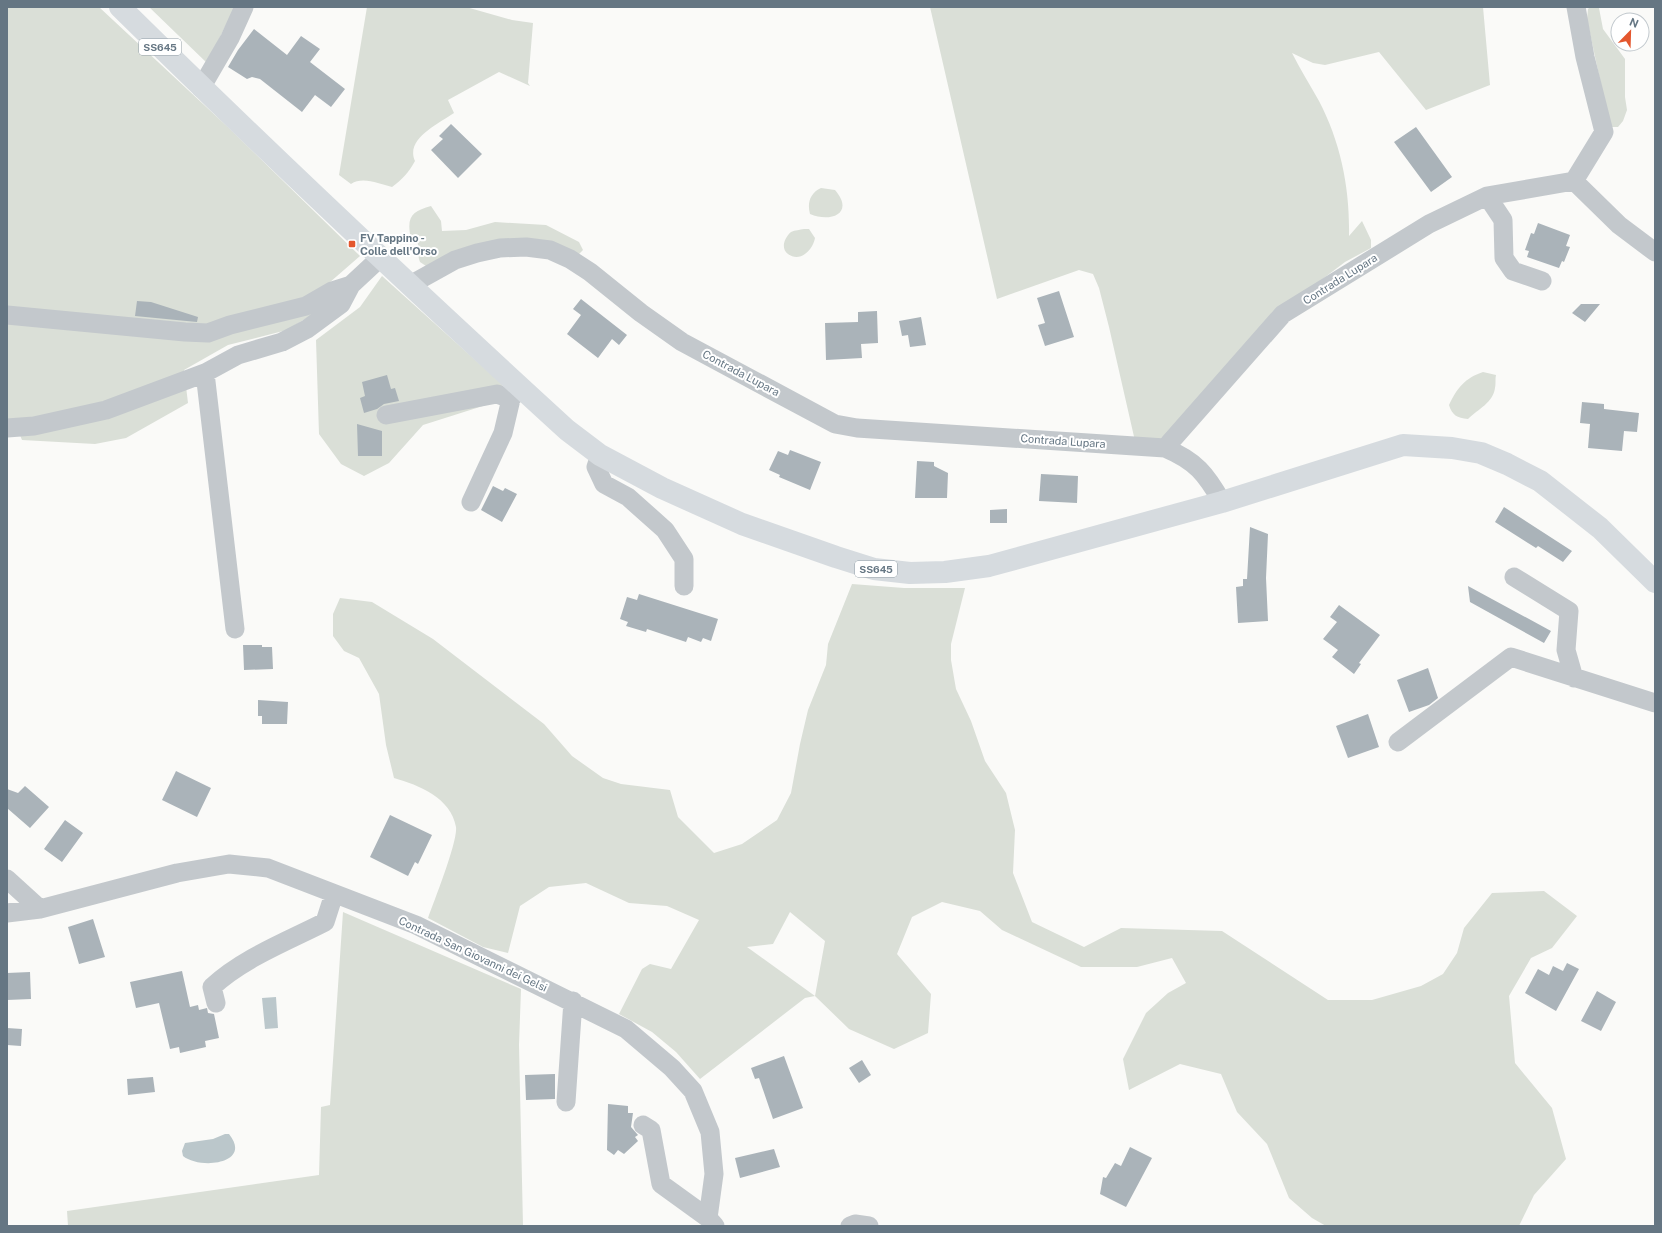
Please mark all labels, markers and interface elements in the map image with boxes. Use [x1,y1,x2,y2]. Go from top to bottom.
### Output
north arrow [1610,12,1650,52]
text: N [1628,16,1640,30]
road number: SS645 [139,39,181,55]
place label: FV Tappino - Colle dell'Orso [360,232,437,257]
marker: FV Tappino - Colle dell'Orso [347,239,357,249]
street label: Contrada Lupara [1301,251,1379,307]
street label: Contrada Lupara [701,348,781,398]
street label: Contrada Lupara [1020,432,1106,450]
road number: SS645 [855,561,897,577]
street label: Contrada San Giovanni dei Gelsi [397,914,549,994]

